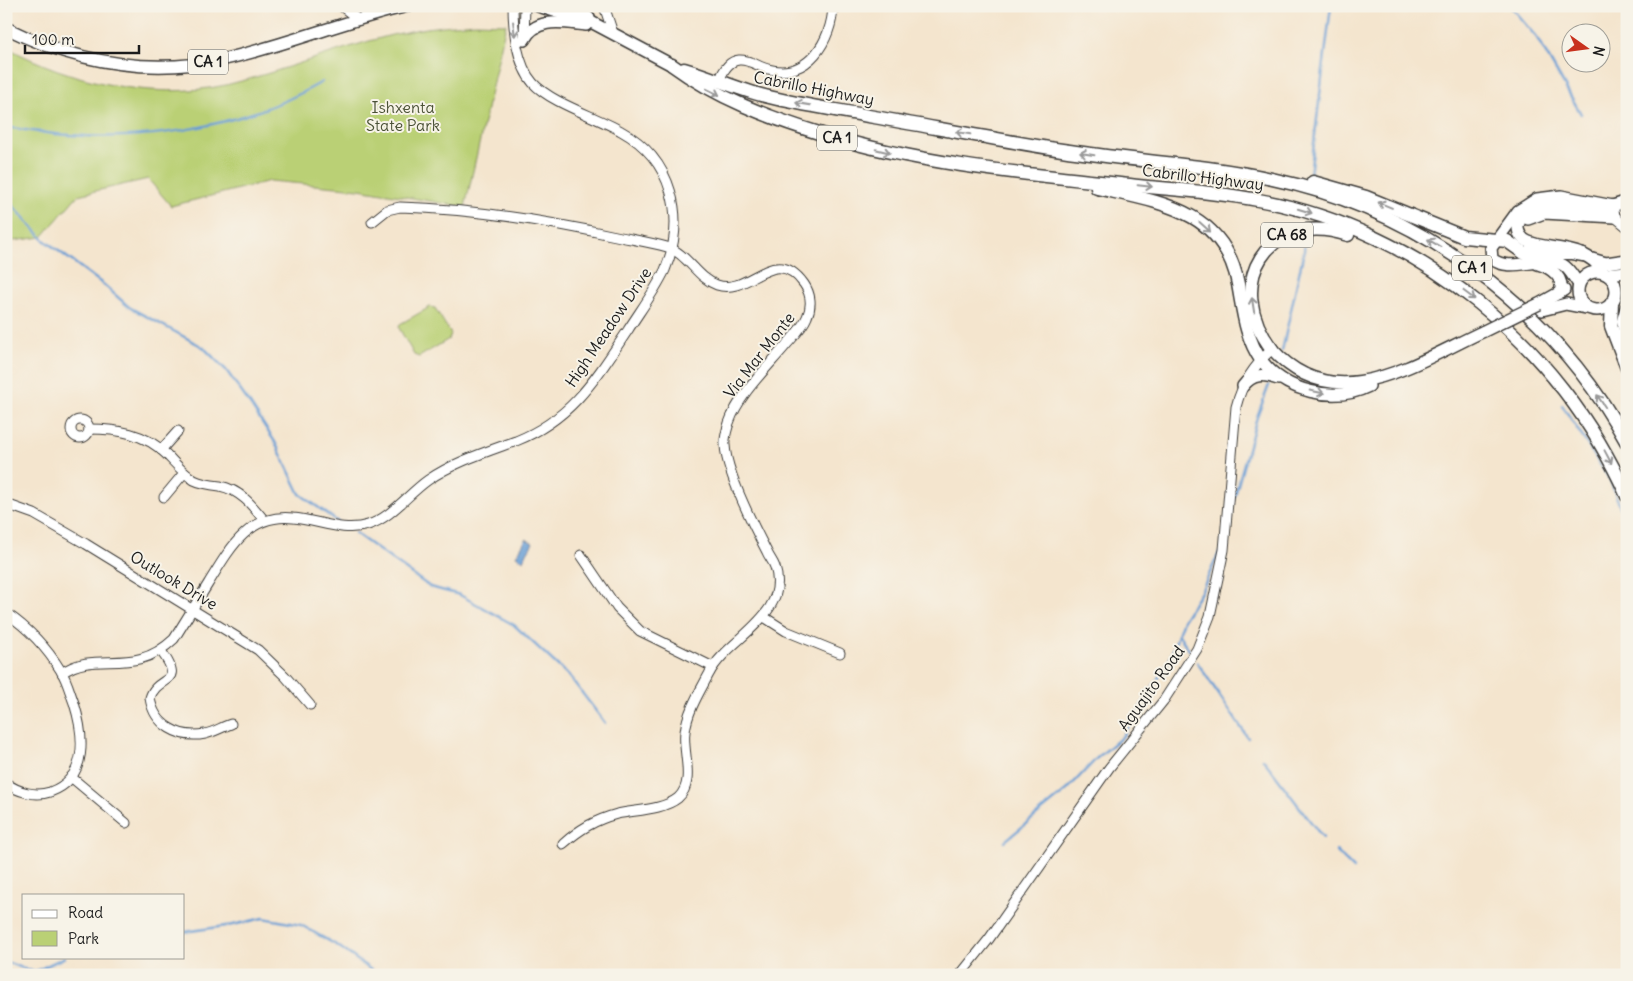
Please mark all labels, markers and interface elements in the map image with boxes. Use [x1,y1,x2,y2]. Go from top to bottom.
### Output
one-way arrow [509,20,519,36]
scale bar [25,22,139,54]
north arrow [1560,22,1610,72]
text: 100 m [32,30,74,49]
text: N [1589,44,1609,58]
road number: CA 1 [188,50,228,74]
street label: Cabrillo Highway [752,67,876,109]
one-way arrow [706,87,721,97]
park label: Ishxenta State Park [366,97,440,135]
one-way arrow [796,99,812,109]
road number: CA 1 [817,126,857,150]
one-way arrow [956,127,972,137]
one-way arrow [875,147,891,156]
one-way arrow [1079,148,1095,158]
street label: Cabrillo Highway [1141,160,1265,194]
one-way arrow [1136,181,1152,191]
one-way arrow [1378,199,1393,209]
one-way arrow [1297,207,1313,217]
one-way arrow [1199,221,1212,232]
road number: CA 68 [1261,222,1313,248]
one-way arrow [1427,237,1441,247]
road number: CA 1 [1452,256,1492,280]
street label: High Meadow Drive [561,263,655,391]
one-way arrow [1462,290,1475,301]
one-way arrow [1247,297,1257,313]
street label: Via Mar Monte [719,308,799,402]
one-way arrow [1308,388,1324,397]
one-way arrow [1596,395,1606,409]
one-way arrow [1603,450,1613,465]
street label: Outlook Drive [127,546,221,614]
street label: Aguajito Road [1113,641,1189,735]
legend [22,894,185,958]
text: Road [68,903,103,922]
text: Park [68,929,99,948]

